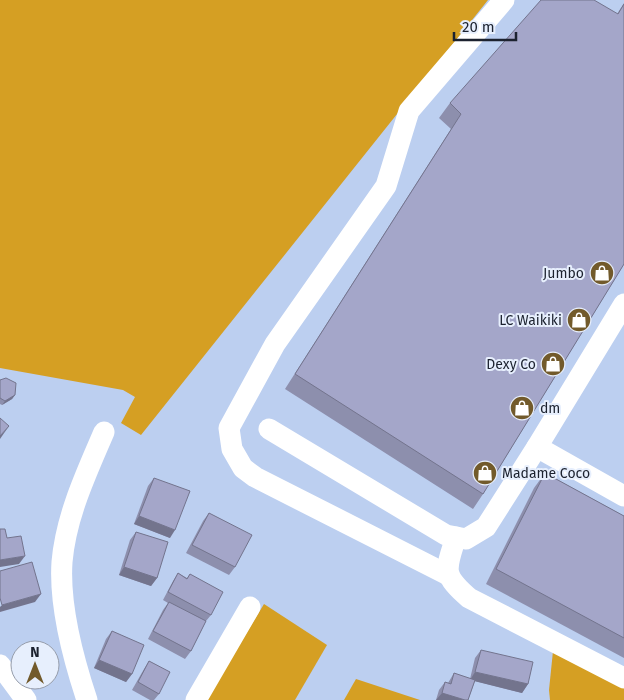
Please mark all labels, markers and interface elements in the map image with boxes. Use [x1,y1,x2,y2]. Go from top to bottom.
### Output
scale bar [454,10,516,42]
text: 20 m [462,18,495,36]
shop icon: Jumbo [589,260,615,286]
place label: Jumbo [543,265,584,282]
shop icon: LC Waikiki [566,307,592,333]
place label: LC Waikiki [499,312,562,329]
shop icon: Dexy Co [540,351,566,377]
place label: Dexy Co [486,356,536,373]
shop icon: dm [509,395,535,421]
place label: dm [540,400,560,417]
shop icon: Madame Coco [472,460,498,486]
place label: Madame Coco [502,465,590,482]
north arrow [10,640,60,690]
text: N [30,644,40,661]

